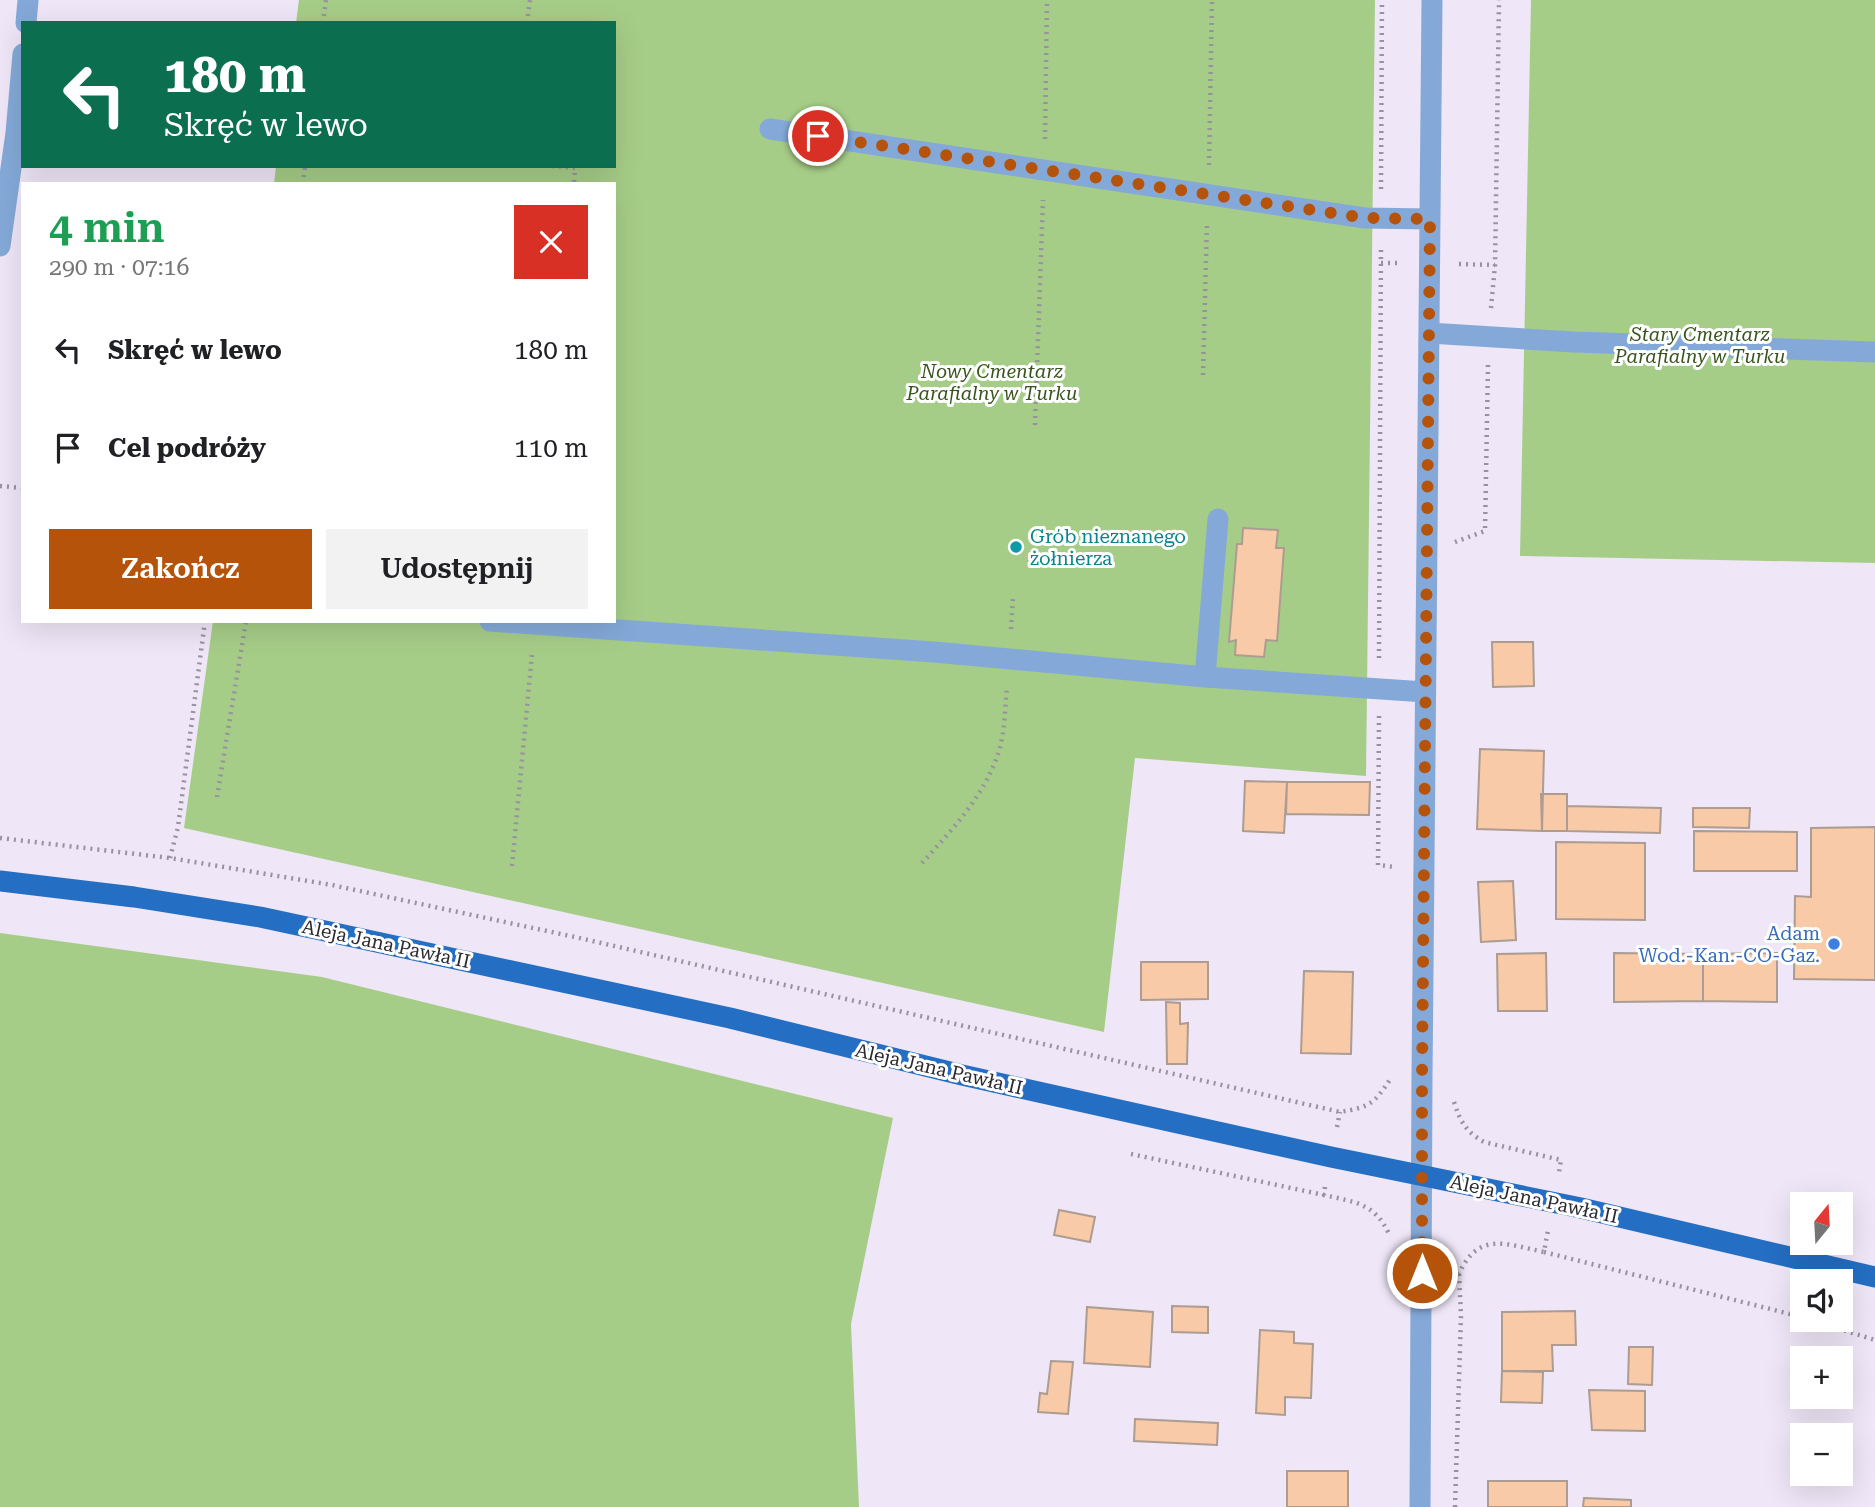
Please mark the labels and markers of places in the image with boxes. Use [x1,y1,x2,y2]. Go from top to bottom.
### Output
pin [788,106,848,166]
place label: Grób nieznanego żołnierza [1030,525,1186,570]
marker: Grób nieznanego żołnierza [1008,539,1024,555]
place label: Adam Wod.-Kan.-CO-Gaz. [1638,922,1820,967]
marker: Adam Wod.-Kan.-CO-Gaz. [1826,936,1842,952]

